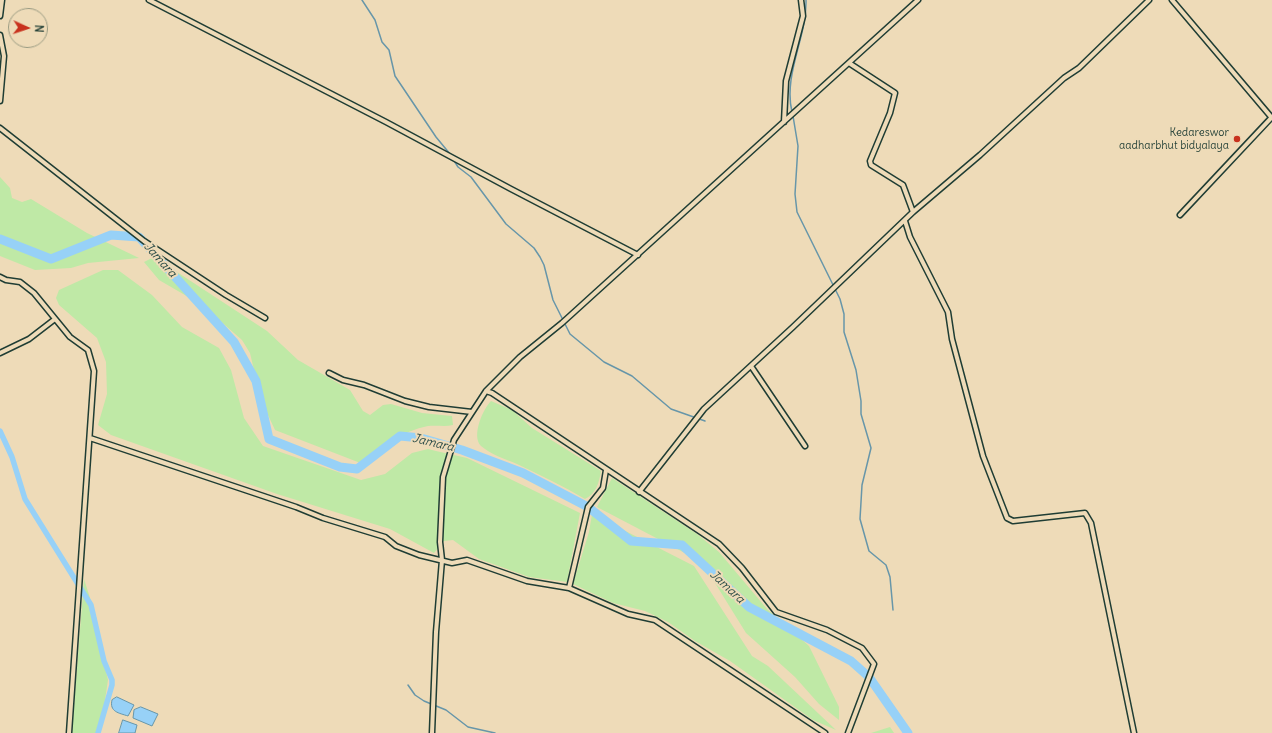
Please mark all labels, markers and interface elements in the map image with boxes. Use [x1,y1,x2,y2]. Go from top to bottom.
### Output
north arrow [8,8,48,48]
text: N [32,24,46,33]
place label: Kedareswor aadharbhut bidyalaya [1119,126,1229,152]
marker: Kedareswor aadharbhut bidyalaya [1232,134,1242,144]
water label: Jamara [141,240,179,280]
water label: Jamara [411,431,455,455]
water label: Jamara [707,567,747,607]

